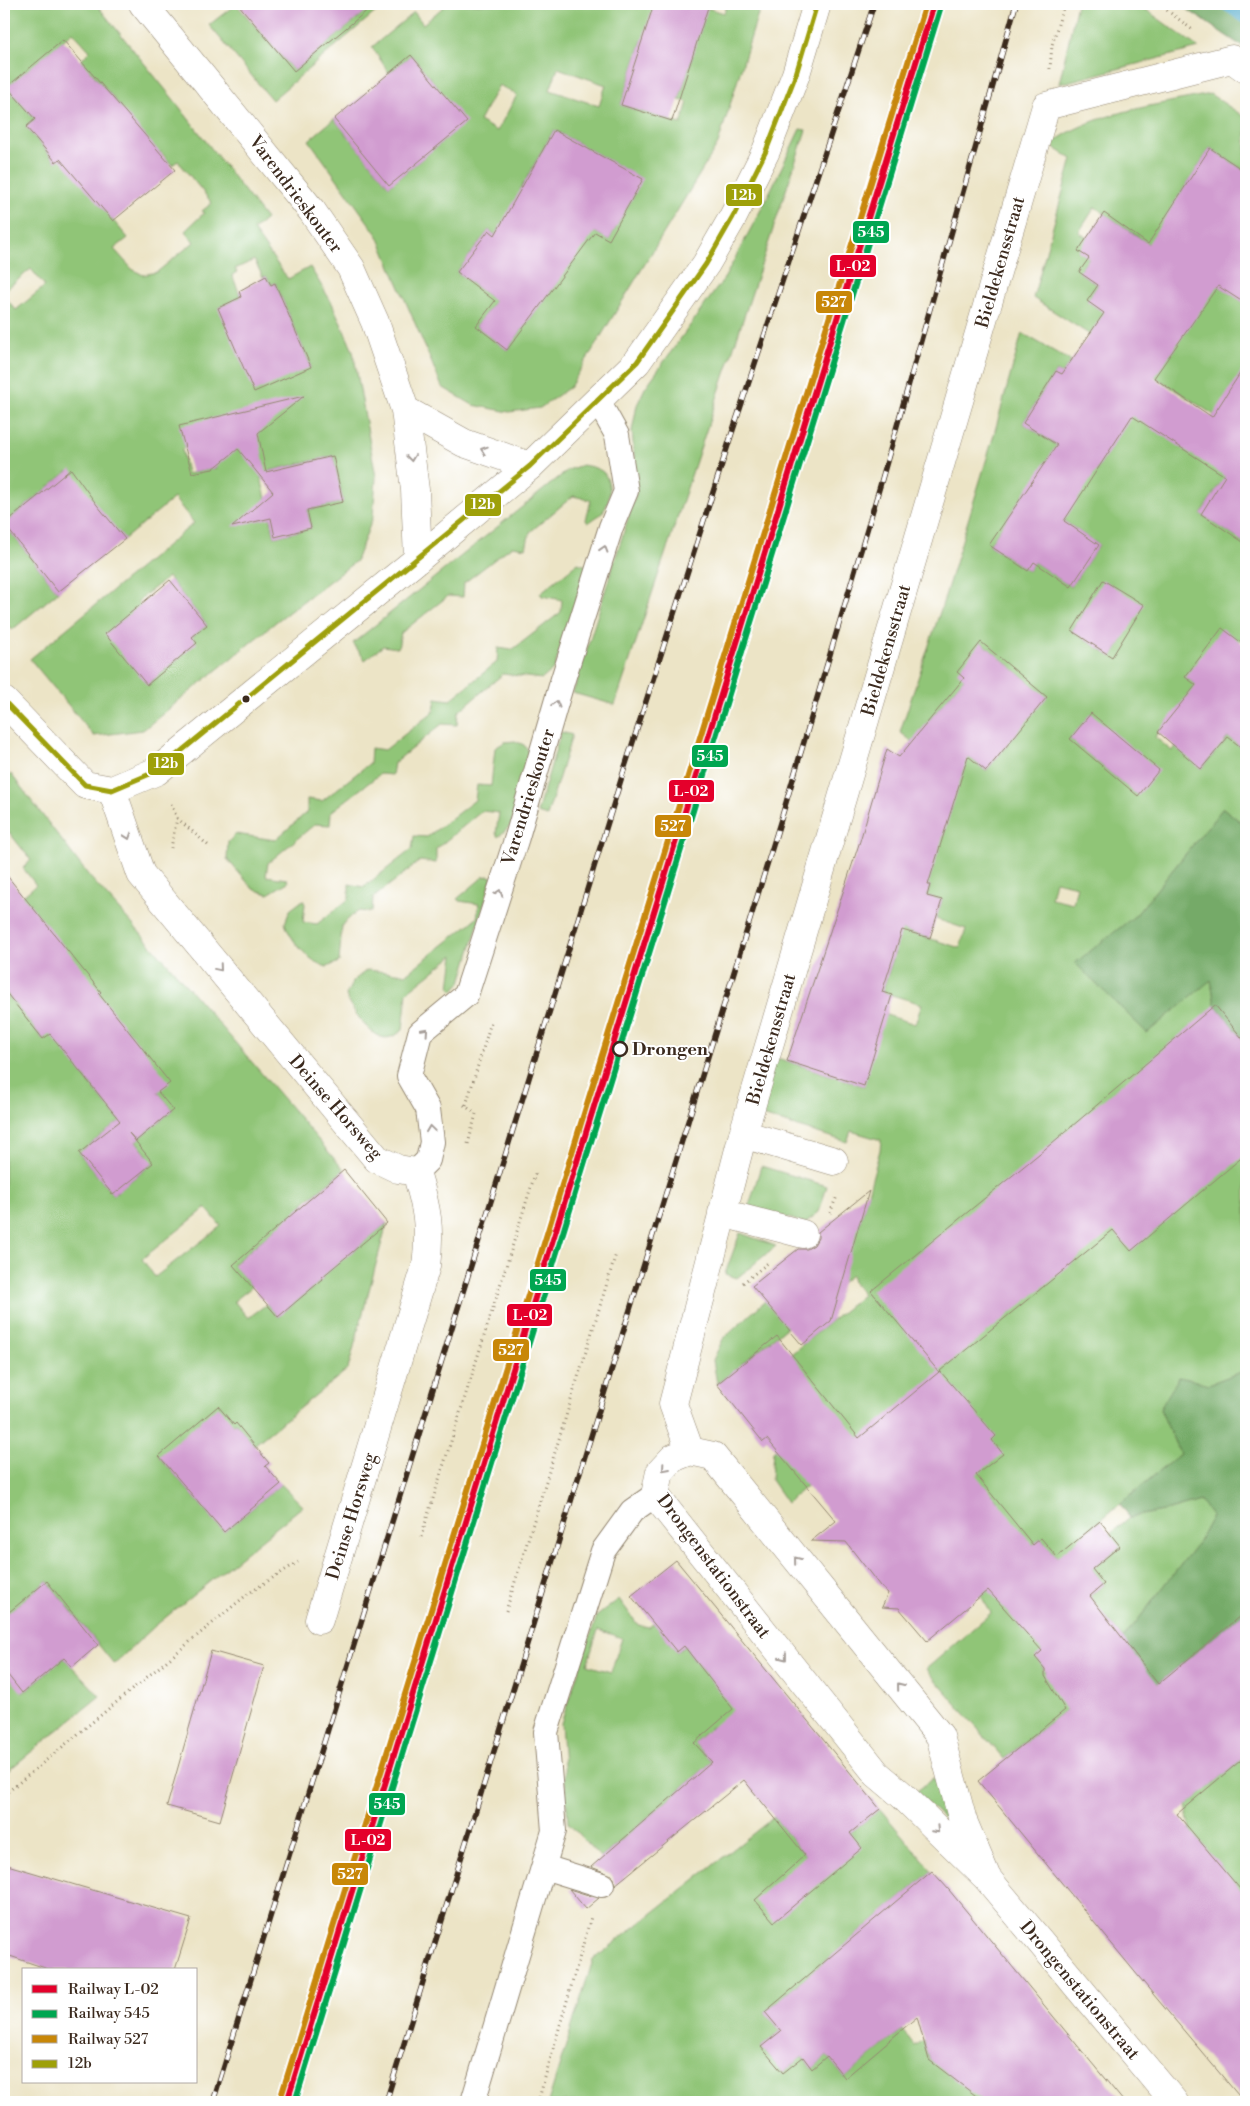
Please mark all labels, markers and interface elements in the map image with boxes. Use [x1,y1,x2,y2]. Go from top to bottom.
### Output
street label: Varendrieskouter [243,130,348,258]
line badge: 12b [725,183,763,207]
text: 12b [732,187,756,205]
street label: Bieldekensstraat [970,193,1030,332]
line badge: 545 [852,220,890,244]
text: 545 [858,224,885,242]
line badge: L-02 [829,254,877,278]
text: L-02 [836,258,870,276]
line badge: 527 [815,290,853,314]
text: 527 [821,294,848,312]
one-way arrow [480,446,489,456]
one-way arrow [405,455,416,463]
line badge: 12b [464,493,502,517]
text: 12b [471,496,495,514]
one-way arrow [599,545,609,553]
street label: Bieldekensstraat [856,581,916,720]
unlabelled marker [241,694,251,704]
one-way arrow [550,699,561,708]
street label: Varendrieskouter [496,726,560,869]
line badge: 545 [691,744,729,768]
text: 545 [697,748,724,766]
line badge: 12b [147,752,185,776]
text: 12b [154,755,178,773]
line badge: L-02 [668,779,715,803]
text: L-02 [674,783,708,801]
line badge: 527 [654,814,692,838]
text: 527 [660,818,687,836]
one-way arrow [122,831,132,839]
one-way arrow [493,889,503,897]
one-way arrow [213,962,221,971]
street label: Bieldekensstraat [741,970,801,1109]
one-way arrow [419,1028,428,1037]
place label: Drongen [632,1038,708,1061]
marker: Drongen [612,1041,628,1057]
street label: Deinse Horsweg [284,1050,388,1165]
one-way arrow [426,1124,436,1133]
line badge: 545 [529,1268,567,1292]
text: 545 [535,1272,562,1290]
line badge: L-02 [506,1303,553,1327]
text: L-02 [513,1307,547,1325]
line badge: 527 [492,1338,530,1362]
text: 527 [498,1342,525,1360]
street label: Deinse Horsweg [321,1449,382,1582]
one-way arrow [662,1462,671,1471]
street label: Drongenstationstraat [652,1490,776,1644]
one-way arrow [795,1557,803,1566]
one-way arrow [778,1651,786,1660]
one-way arrow [898,1683,906,1692]
line badge: 545 [368,1792,406,1816]
text: 545 [374,1796,401,1814]
one-way arrow [930,1824,939,1833]
line badge: L-02 [344,1828,392,1852]
text: L-02 [351,1832,385,1850]
line badge: 527 [331,1862,369,1886]
text: 527 [337,1866,364,1884]
street label: Drongenstationstraat [1015,1916,1145,2065]
legend [22,1968,198,2084]
text: Railway L-02 [68,1980,159,1999]
text: Railway 545 [68,2004,150,2023]
text: Railway 527 [68,2030,149,2049]
text: 12b [68,2054,92,2073]

